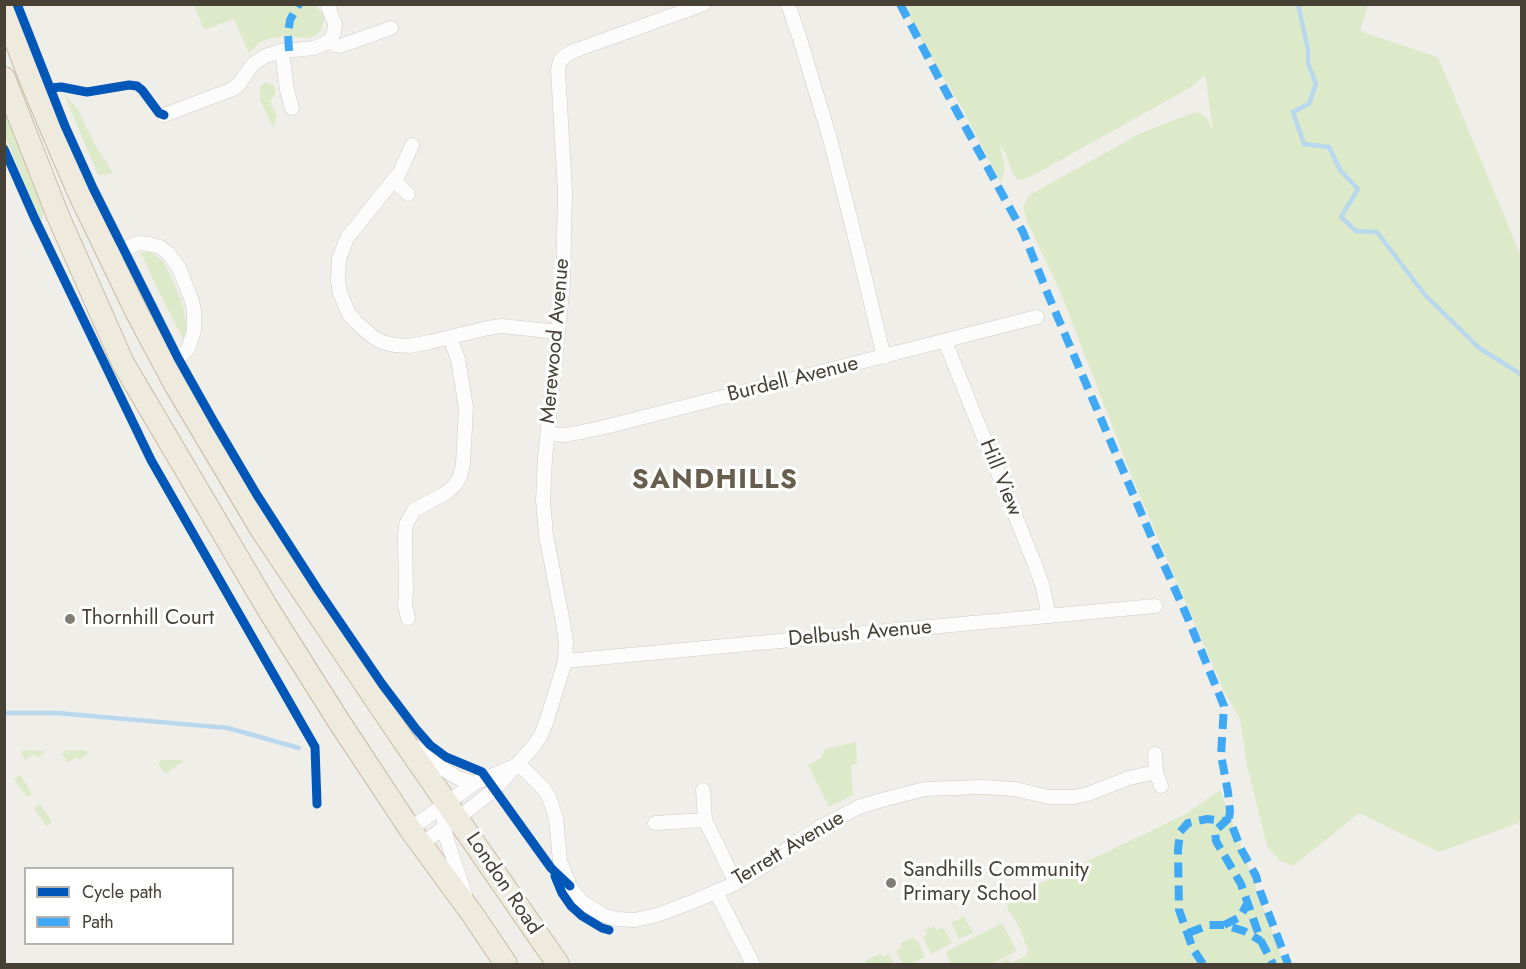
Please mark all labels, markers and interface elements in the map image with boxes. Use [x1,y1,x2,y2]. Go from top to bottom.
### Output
street label: Merewood Avenue [536,257,576,425]
street label: Burdell Avenue [725,352,861,408]
street label: Hill View [973,436,1027,520]
district label: SANDHILLS [632,465,798,497]
place label: Thornhill Court [82,606,214,632]
marker: Thornhill Court [63,612,77,626]
street label: Delbush Avenue [787,615,933,653]
street label: Terrett Avenue [729,806,849,892]
street label: London Road [460,828,546,940]
place label: Sandhills Community Primary School [903,858,1089,908]
legend [24,867,234,945]
marker: Sandhills Community Primary School [884,876,898,890]
text: Cycle path [82,879,162,905]
text: Path [82,909,114,935]

